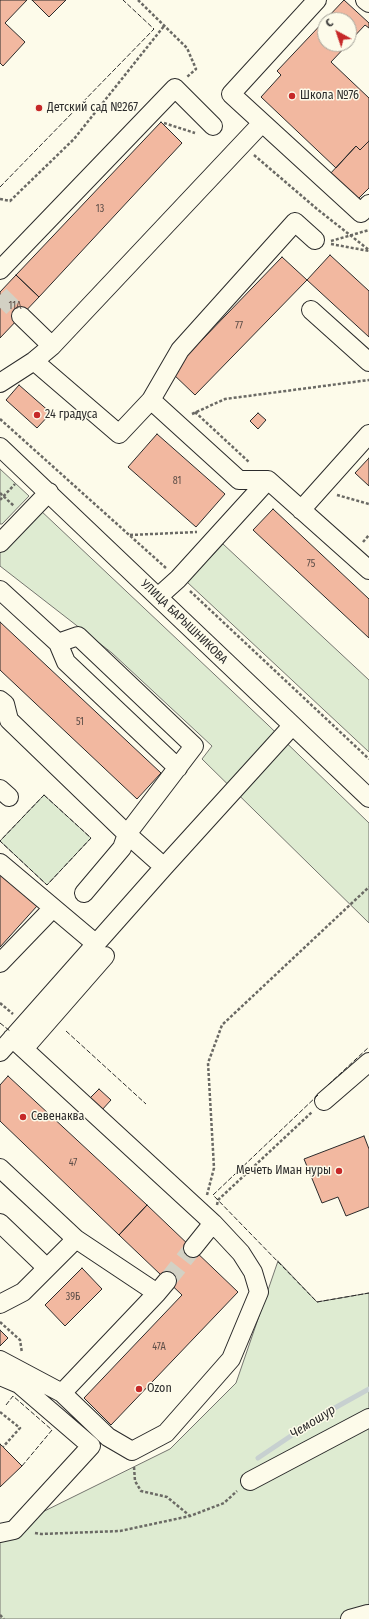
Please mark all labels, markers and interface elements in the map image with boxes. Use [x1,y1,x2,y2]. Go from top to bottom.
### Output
north arrow [317,12,357,52]
text: С [323,16,336,30]
place label: Школа №76 [300,89,359,103]
marker: Школа №76 [287,91,297,101]
place label: Детский сад №267 [47,101,138,115]
marker: Детский сад №267 [34,103,44,113]
house number: 13 [96,203,104,215]
house number: 11А [9,300,21,312]
house number: 77 [235,320,243,332]
place label: 24 градуса [45,408,98,422]
marker: 24 градуса [32,410,42,420]
house number: 81 [173,475,181,487]
house number: 75 [307,558,315,570]
street label: УЛИЦА БАРЫШНИКОВА [138,577,230,667]
house number: 51 [76,716,84,728]
place label: Севенаква [31,1110,84,1124]
marker: Севенаква [18,1112,28,1122]
house number: 47 [69,1157,77,1169]
place label: Мечеть Иман нуры [236,1164,331,1178]
marker: Мечеть Иман нуры [334,1166,344,1176]
house number: 39Б [66,1291,80,1303]
house number: 47А [152,1341,166,1353]
place label: Ozon [147,1382,172,1396]
marker: Ozon [134,1384,144,1394]
water label: Чемошур [287,1402,339,1442]

